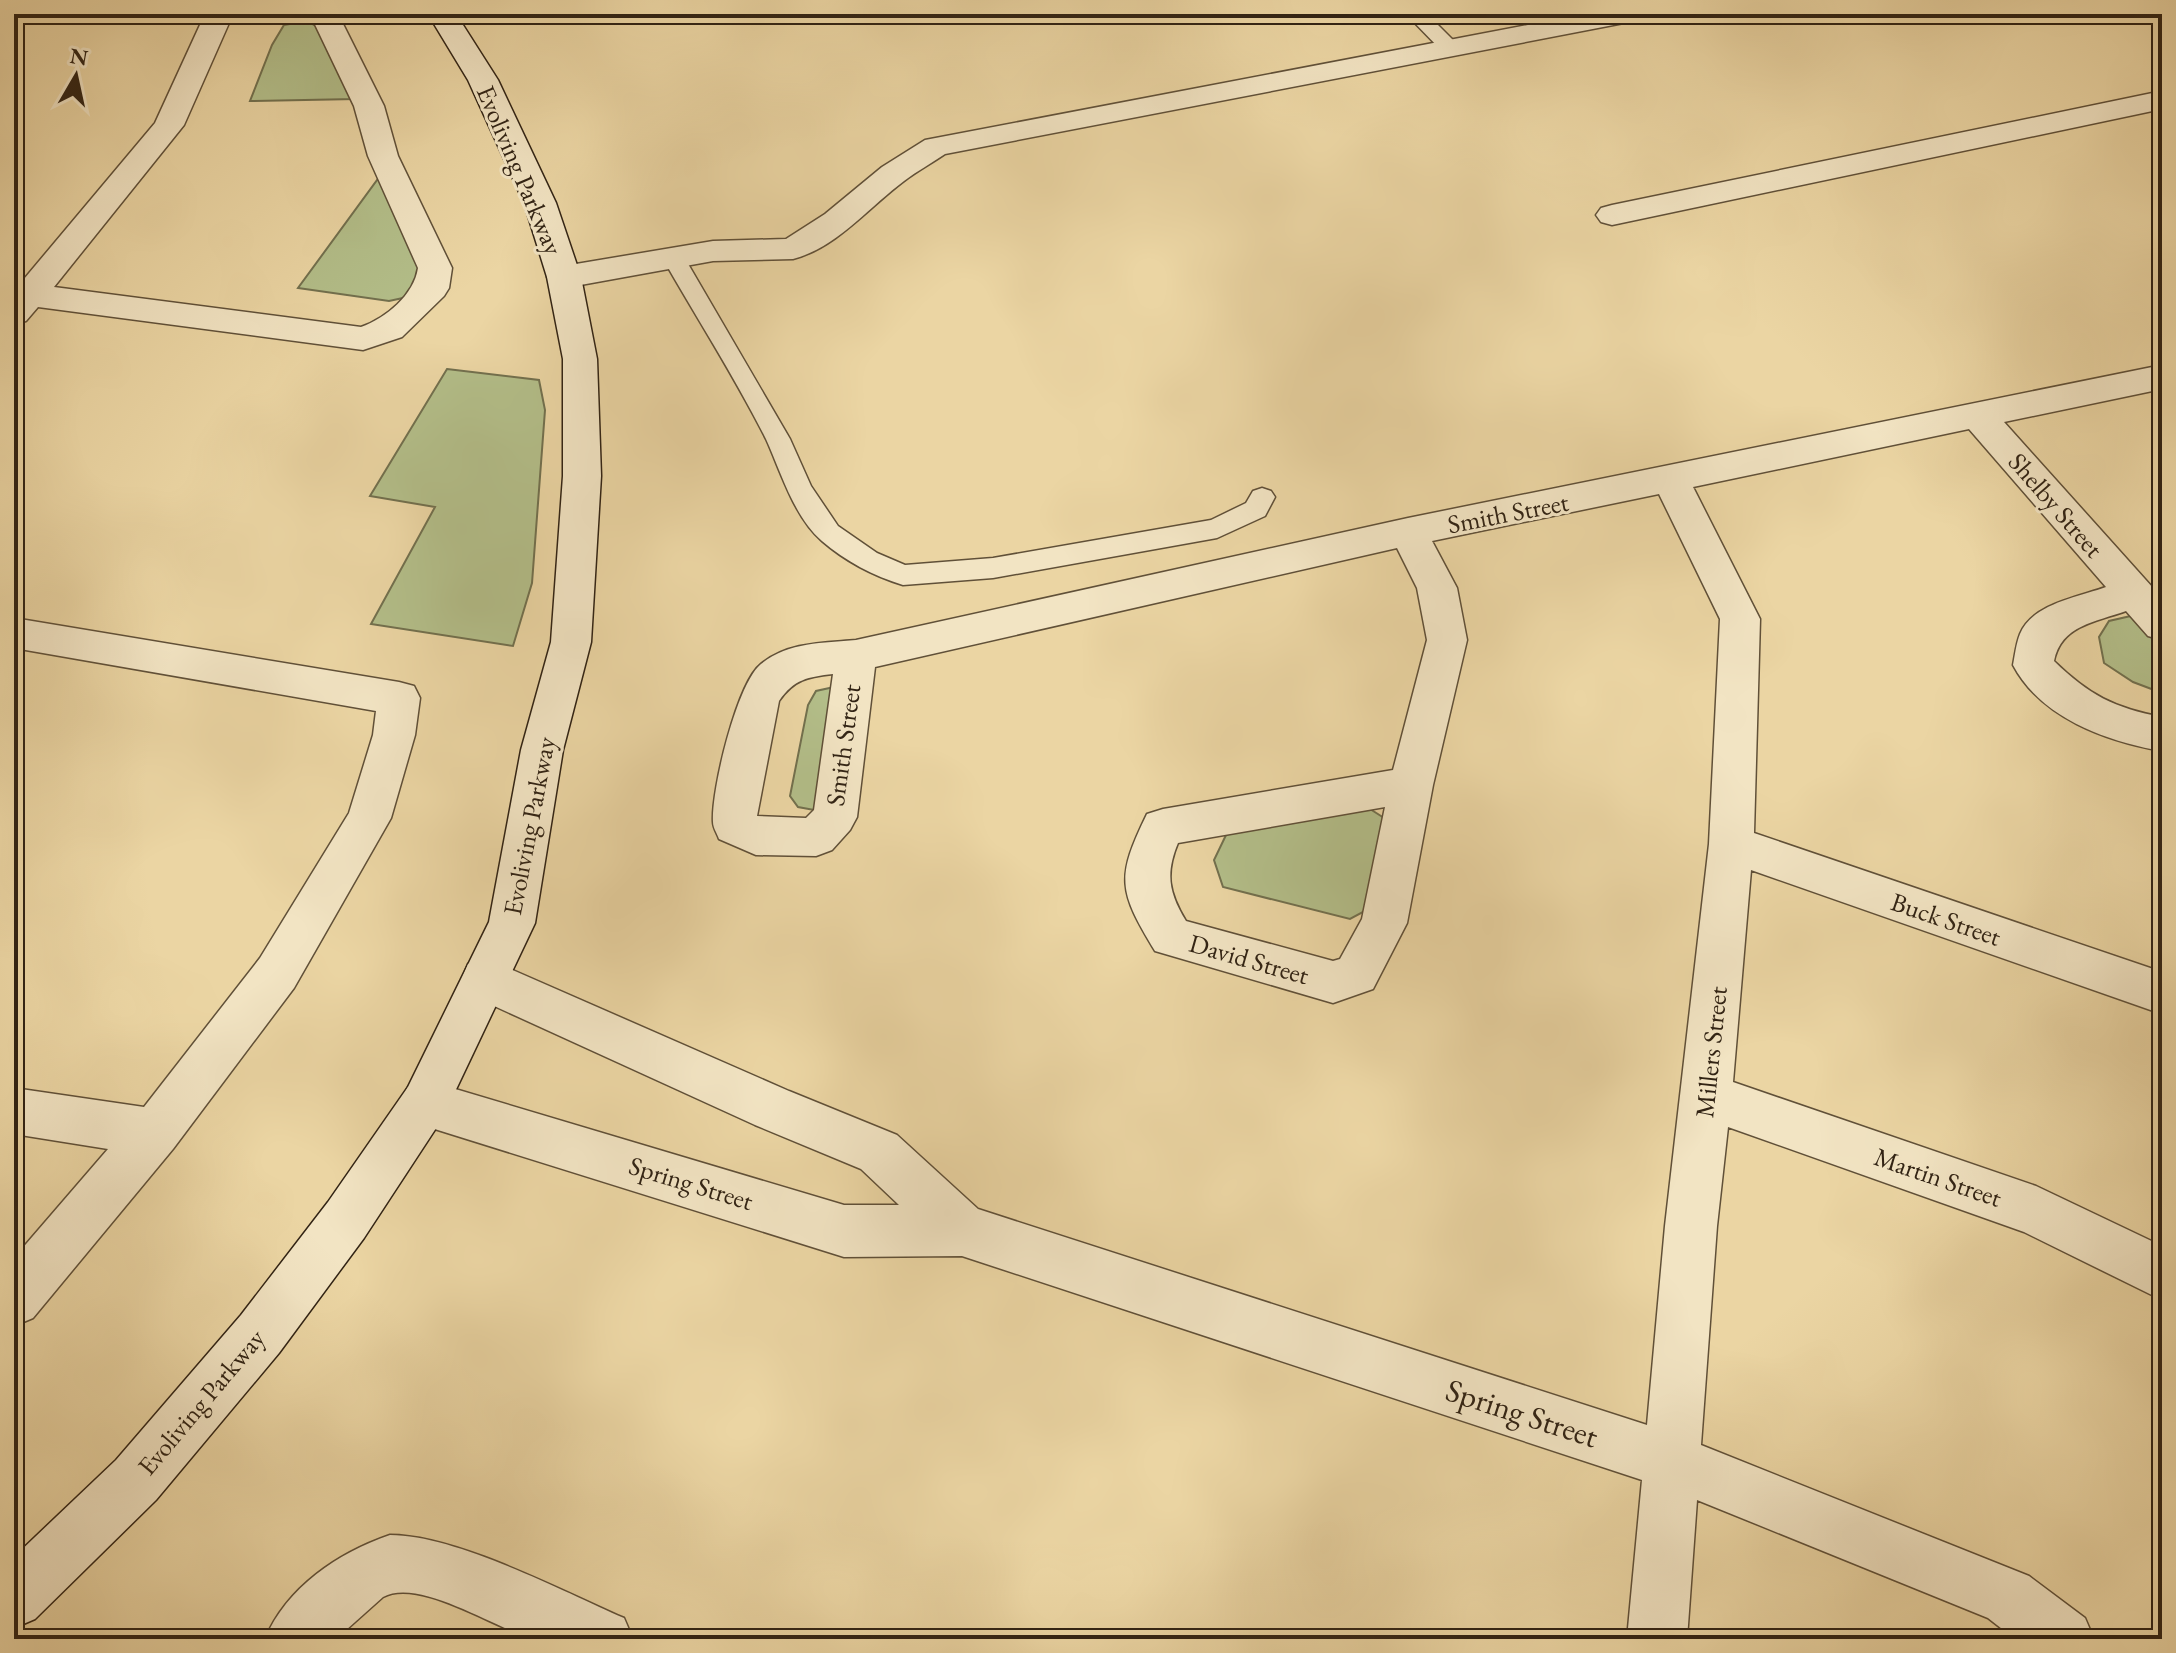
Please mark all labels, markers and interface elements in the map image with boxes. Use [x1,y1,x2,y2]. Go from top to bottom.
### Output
north arrow [36,36,116,116]
text: N [68,41,90,72]
street label: Evoliving Parkway [469,80,571,260]
street label: Shelby Street [2001,445,2111,565]
street label: Smith Street [1445,485,1571,541]
street label: Smith Street [818,682,868,808]
street label: Evoliving Parkway [495,733,563,918]
street label: Buck Street [1887,884,2005,954]
street label: David Street [1185,926,1313,992]
street label: Millers Street [1687,985,1735,1119]
street label: Martin Street [1870,1139,2006,1215]
street label: Spring Street [625,1148,757,1218]
street label: Evoliving Parkway [130,1321,273,1482]
street label: Spring Street [1441,1369,1603,1457]

